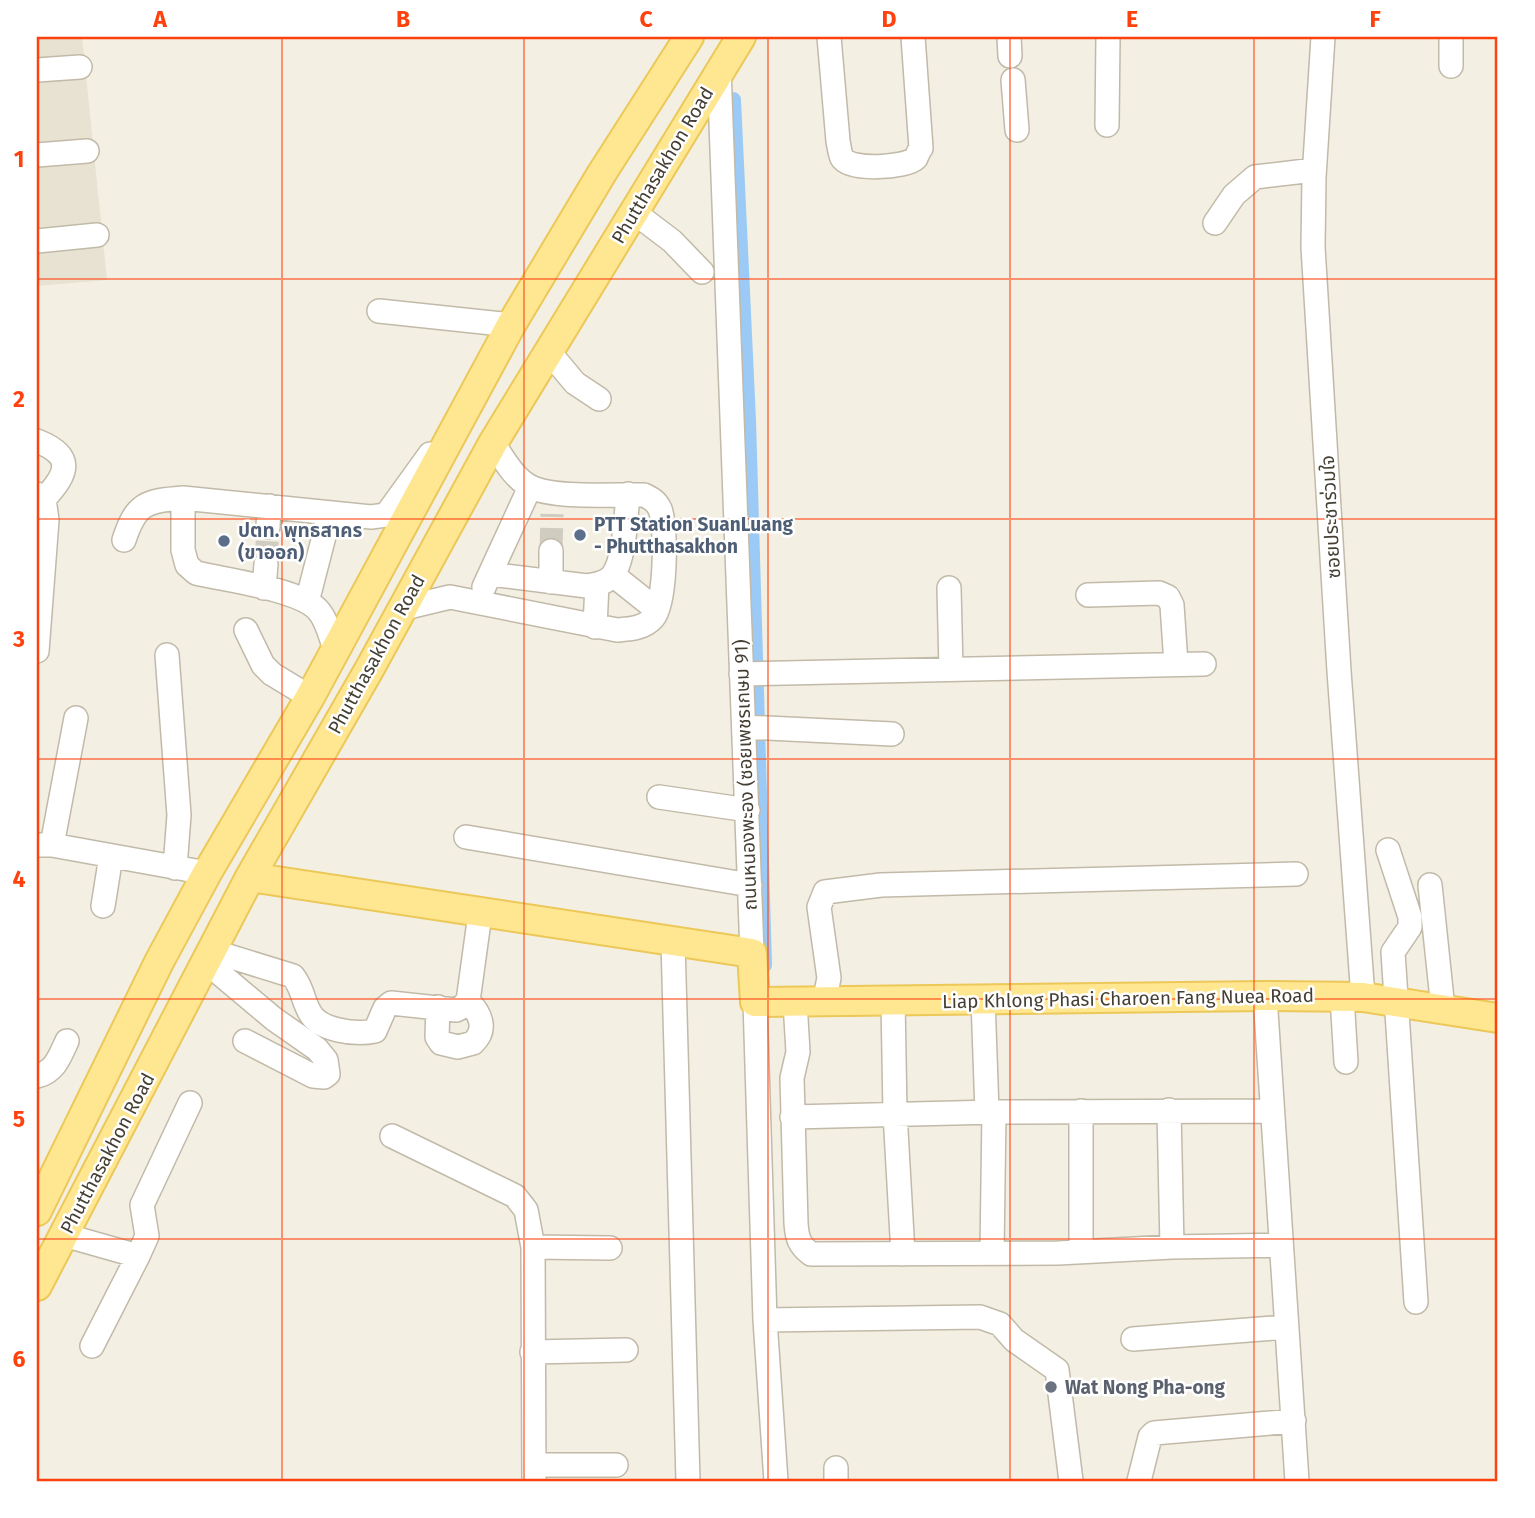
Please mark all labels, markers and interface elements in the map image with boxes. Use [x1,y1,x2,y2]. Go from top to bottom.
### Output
text: A [152,5,167,33]
text: B [396,5,410,33]
text: C [639,5,653,33]
text: D [882,5,897,33]
text: E [1126,5,1138,33]
text: F [1369,5,1381,33]
street label: Phutthasakhon Road [607,83,718,248]
text: 1 [14,145,24,173]
text: 2 [13,385,25,413]
street label: ซอยประชาร่วมใจ [1316,455,1345,579]
place label: PTT Station SuanLuang - Phutthasakhon [594,513,793,558]
place label: ปตท. พุทธสาคร (ขาออก) [238,519,362,564]
marker: PTT Station SuanLuang - Phutthasakhon [572,527,588,543]
marker: ปตท. พุทธสาคร (ขาออก) [216,533,232,549]
street label: Phutthasakhon Road [323,570,430,738]
text: 3 [12,625,25,653]
street label: ถนนหนองพะอง (ซอยเพชรเกษม 91) [729,639,762,911]
text: 4 [13,865,26,893]
street label: Liap Khlong Phasi Charoen Fang Nuea Road [942,984,1314,1013]
street label: Phutthasakhon Road [55,1069,160,1238]
text: 5 [13,1105,25,1133]
text: 6 [13,1345,26,1373]
place label: Wat Nong Pha-ong [1065,1376,1225,1399]
marker: Wat Nong Pha-ong [1043,1379,1059,1395]

